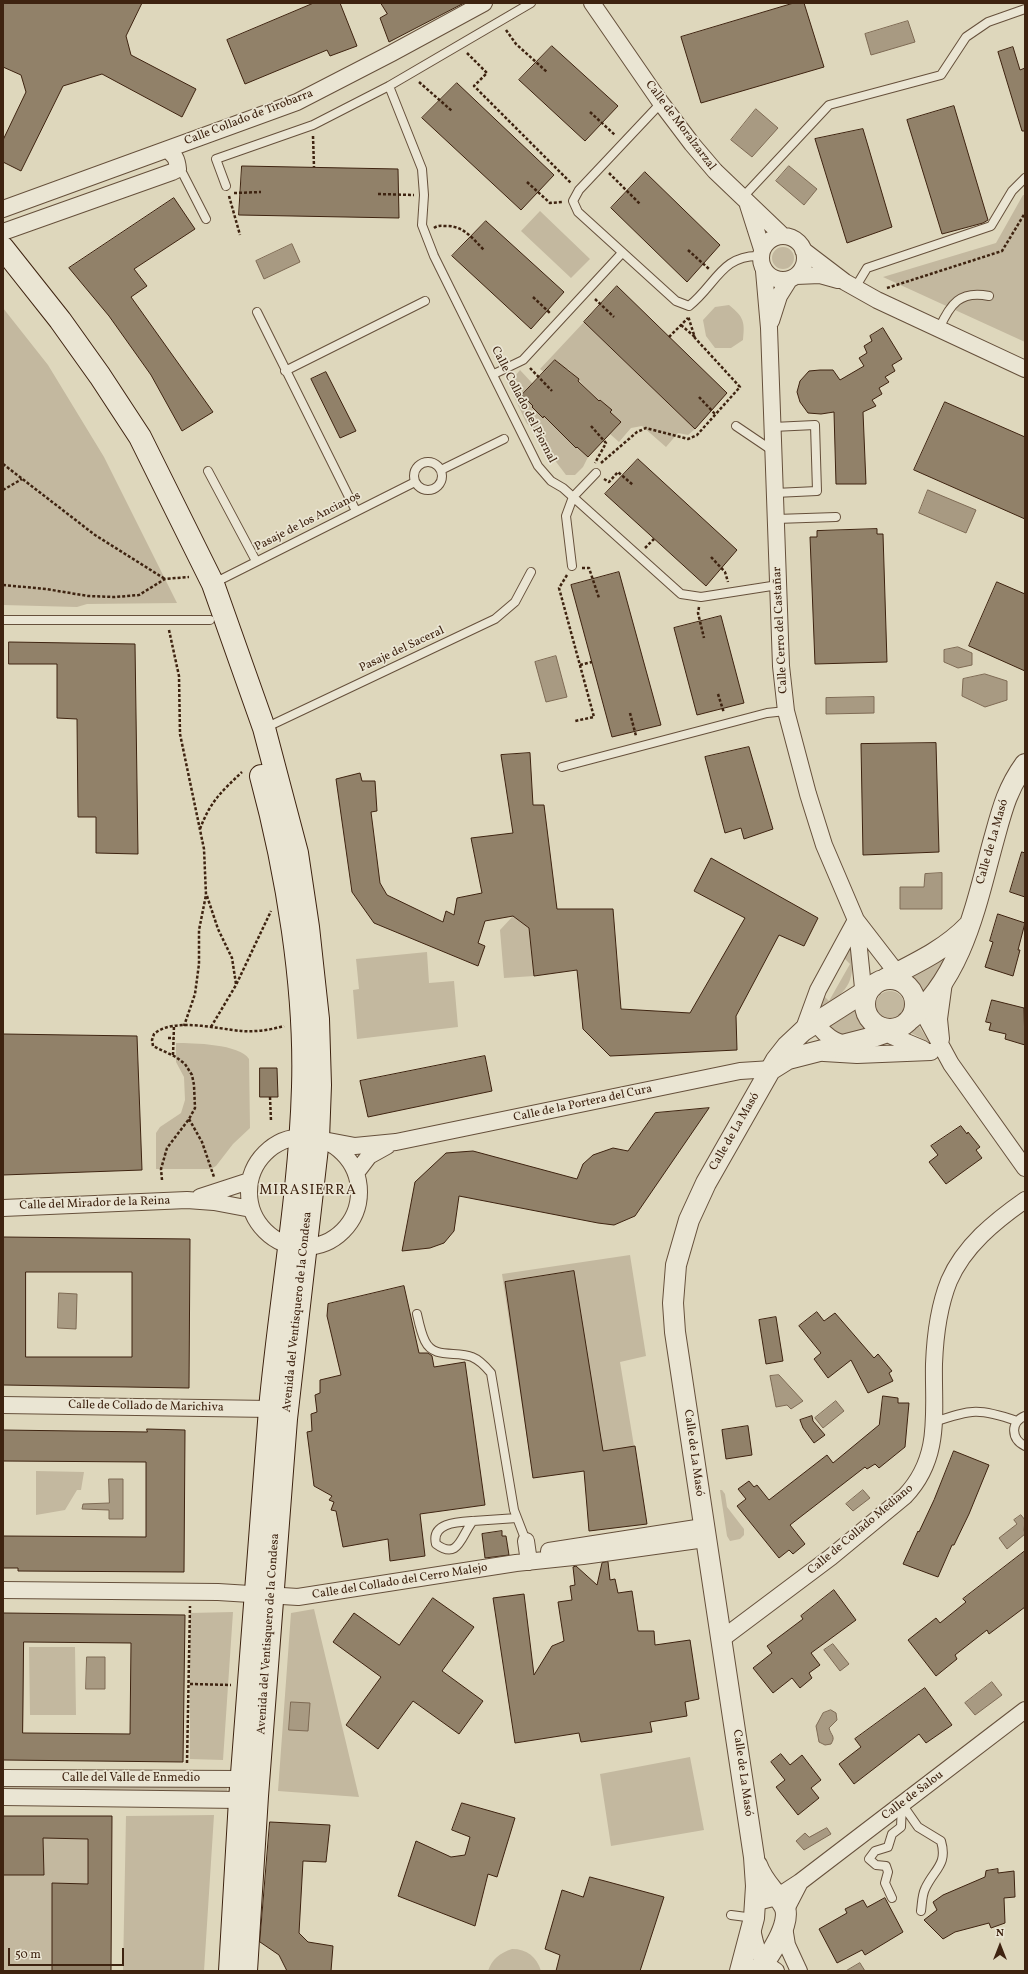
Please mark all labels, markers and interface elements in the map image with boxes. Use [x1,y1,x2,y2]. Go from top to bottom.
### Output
street label: Calle de Moralzarzal [642,78,718,174]
street label: Calle Collado de Tirobarra [183,87,315,149]
street label: Calle Collado del Piornal [487,344,559,466]
street label: Pasaje de los Ancianos [253,489,363,555]
street label: Calle Cerro del Castañar [770,566,792,694]
street label: Pasaje del Saceral [357,624,447,676]
street label: Calle de La Masó [974,798,1012,886]
street label: Calle de la Portera del Cura [512,1082,654,1126]
street label: Calle de La Masó [707,1090,763,1174]
district label: MIRASIERRA [259,1183,357,1199]
street label: Calle del Mirador de la Reina [19,1194,171,1214]
street label: Avenida del Ventisquero de la Condesa [280,1211,316,1413]
street label: Calle de Collado de Marichiva [68,1398,224,1416]
street label: Calle de La Masó [680,1409,706,1497]
street label: Calle de Collado Mediano [805,1482,917,1578]
street label: Avenida del Ventisquero de la Condesa [255,1533,283,1735]
street label: Calle del Collado del Cerro Malejo [311,1561,489,1603]
street label: Calle de La Masó [729,1729,755,1817]
street label: Calle de Salou [879,1768,947,1824]
street label: Calle del Valle de Enmedio [62,1772,200,1786]
north arrow [980,1926,1020,1966]
text: N [996,1926,1004,1941]
scale bar [10,1940,126,1966]
text: 50 m [15,1947,41,1963]

